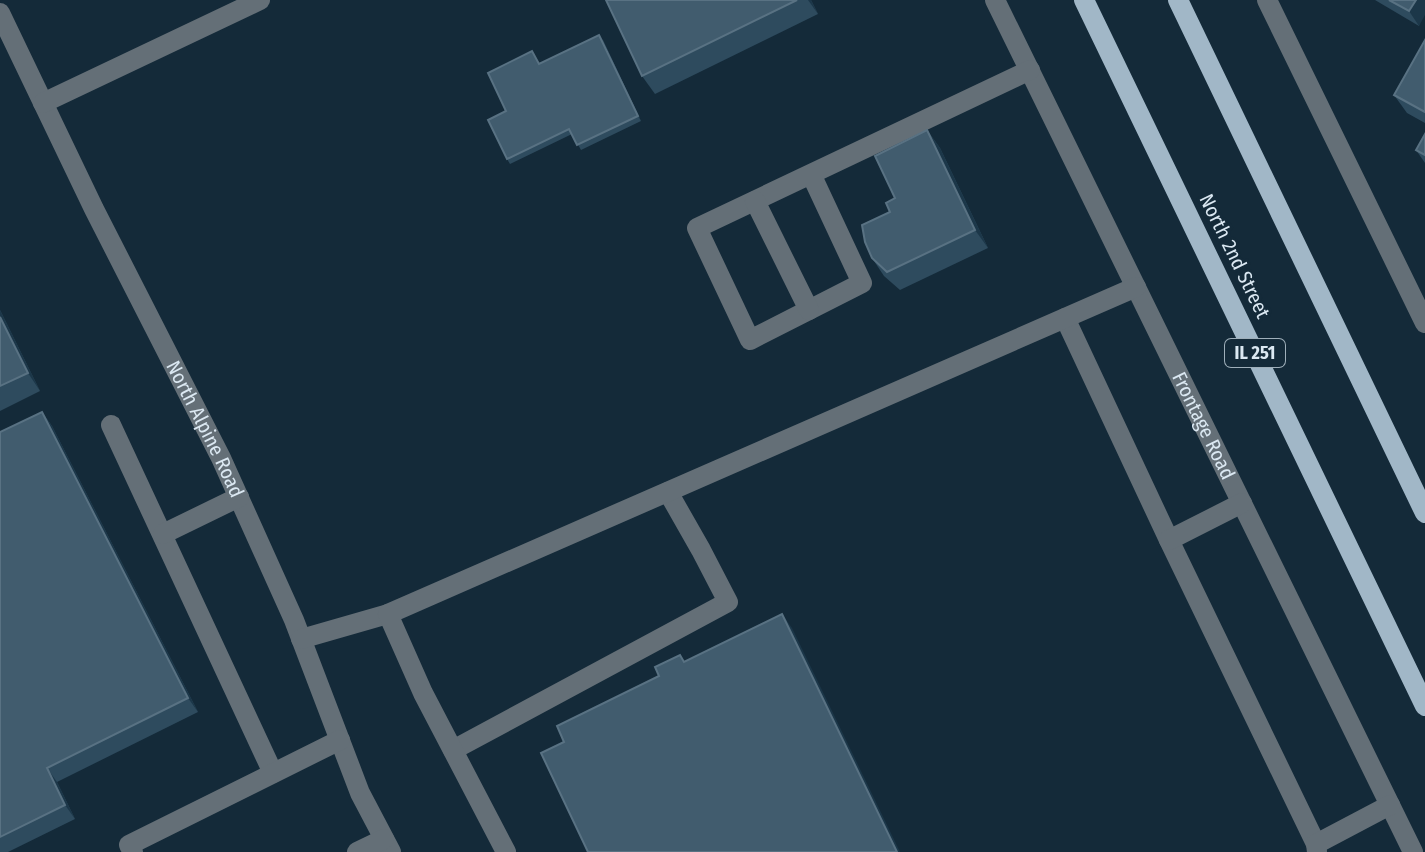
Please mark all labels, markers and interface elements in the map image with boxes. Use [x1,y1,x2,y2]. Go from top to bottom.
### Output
street label: North 2nd Street [1195,190,1276,323]
road number: IL 251 [1225,339,1285,367]
street label: North Alpine Road [161,357,249,501]
street label: Frontage Road [1167,368,1240,483]

